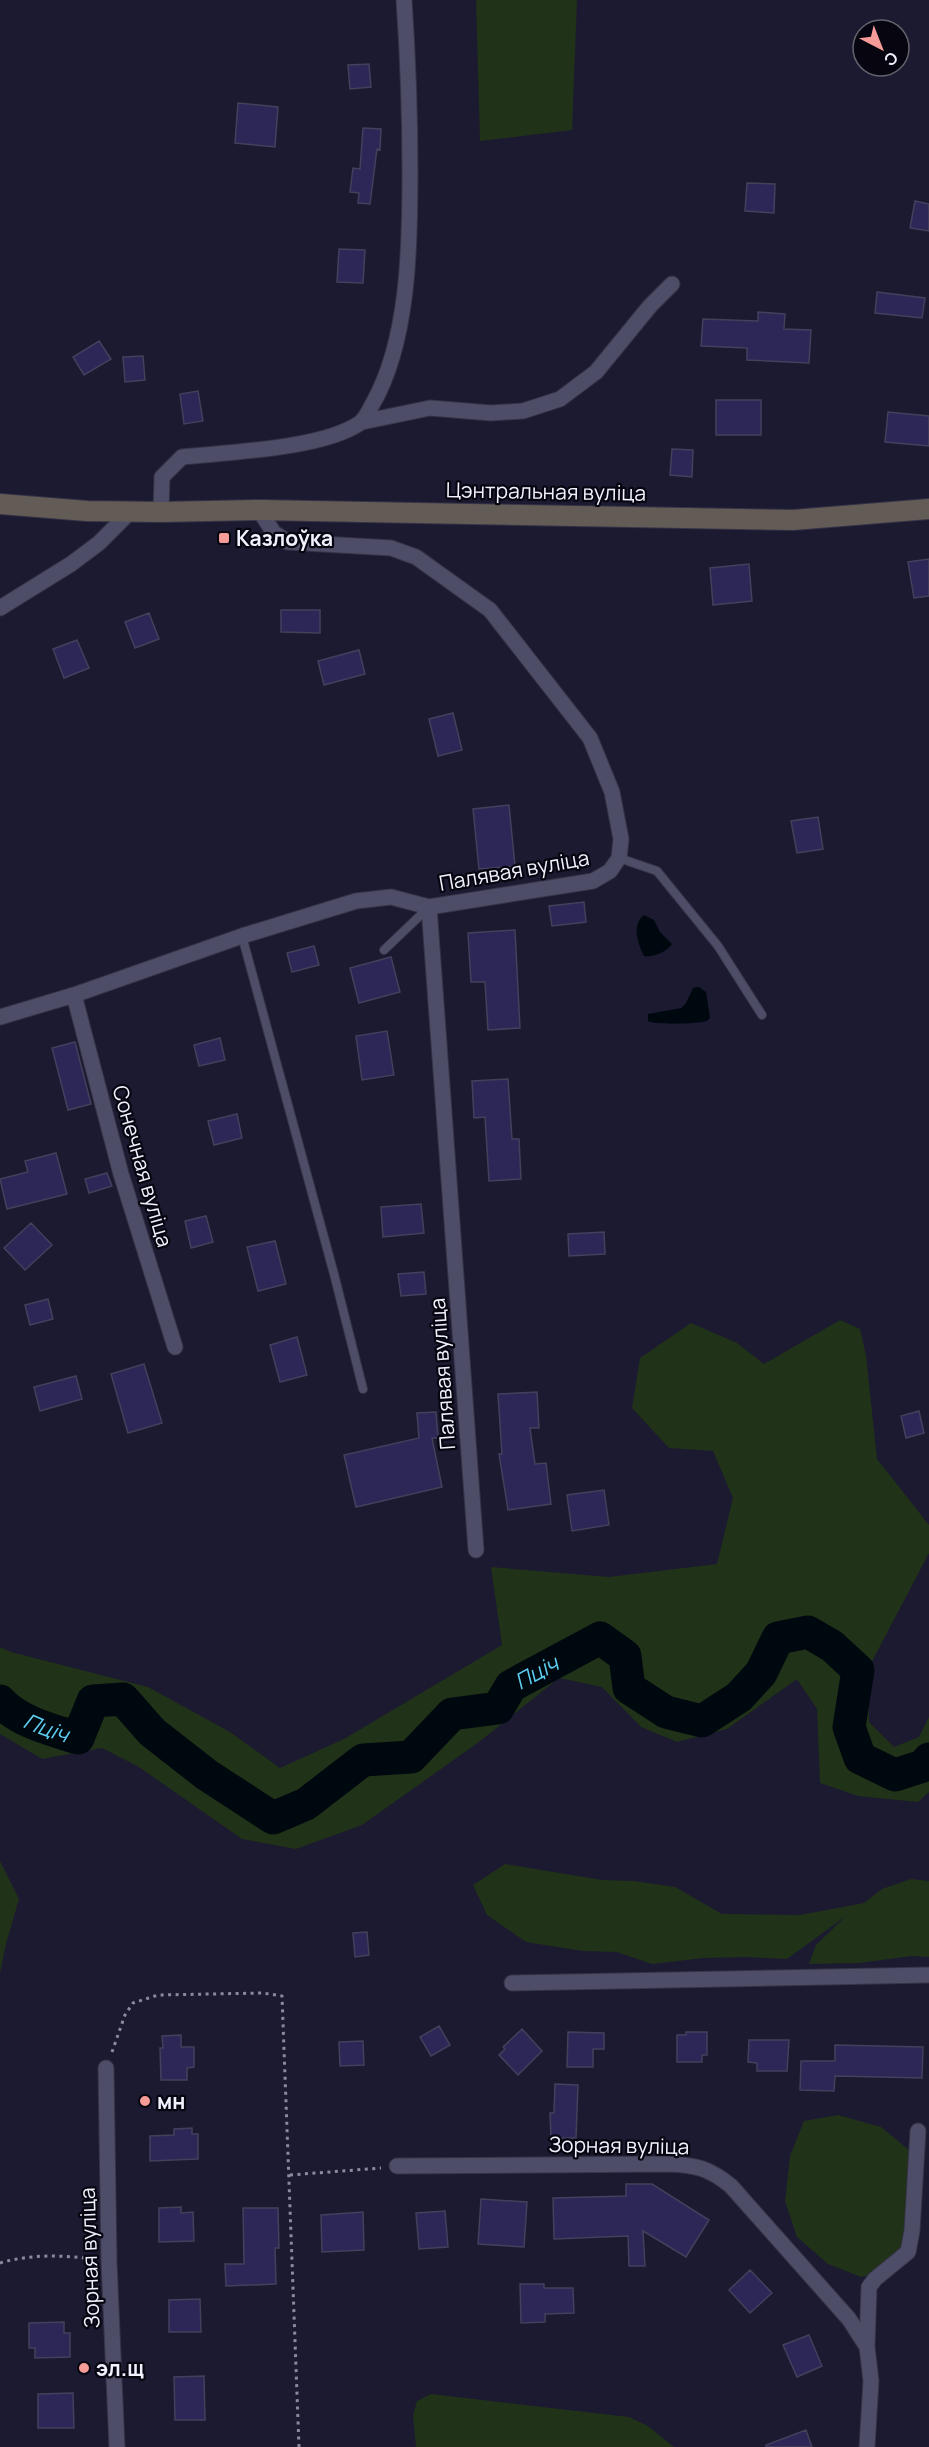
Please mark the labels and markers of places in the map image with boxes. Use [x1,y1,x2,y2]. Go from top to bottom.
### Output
place label: Казлоўка [236,524,333,552]
marker: Казлоўка [217,531,231,545]
place label: мн [157,2087,185,2115]
marker: мн [138,2094,152,2108]
place label: эл.щ [96,2354,144,2382]
marker: эл.щ [77,2361,91,2375]

